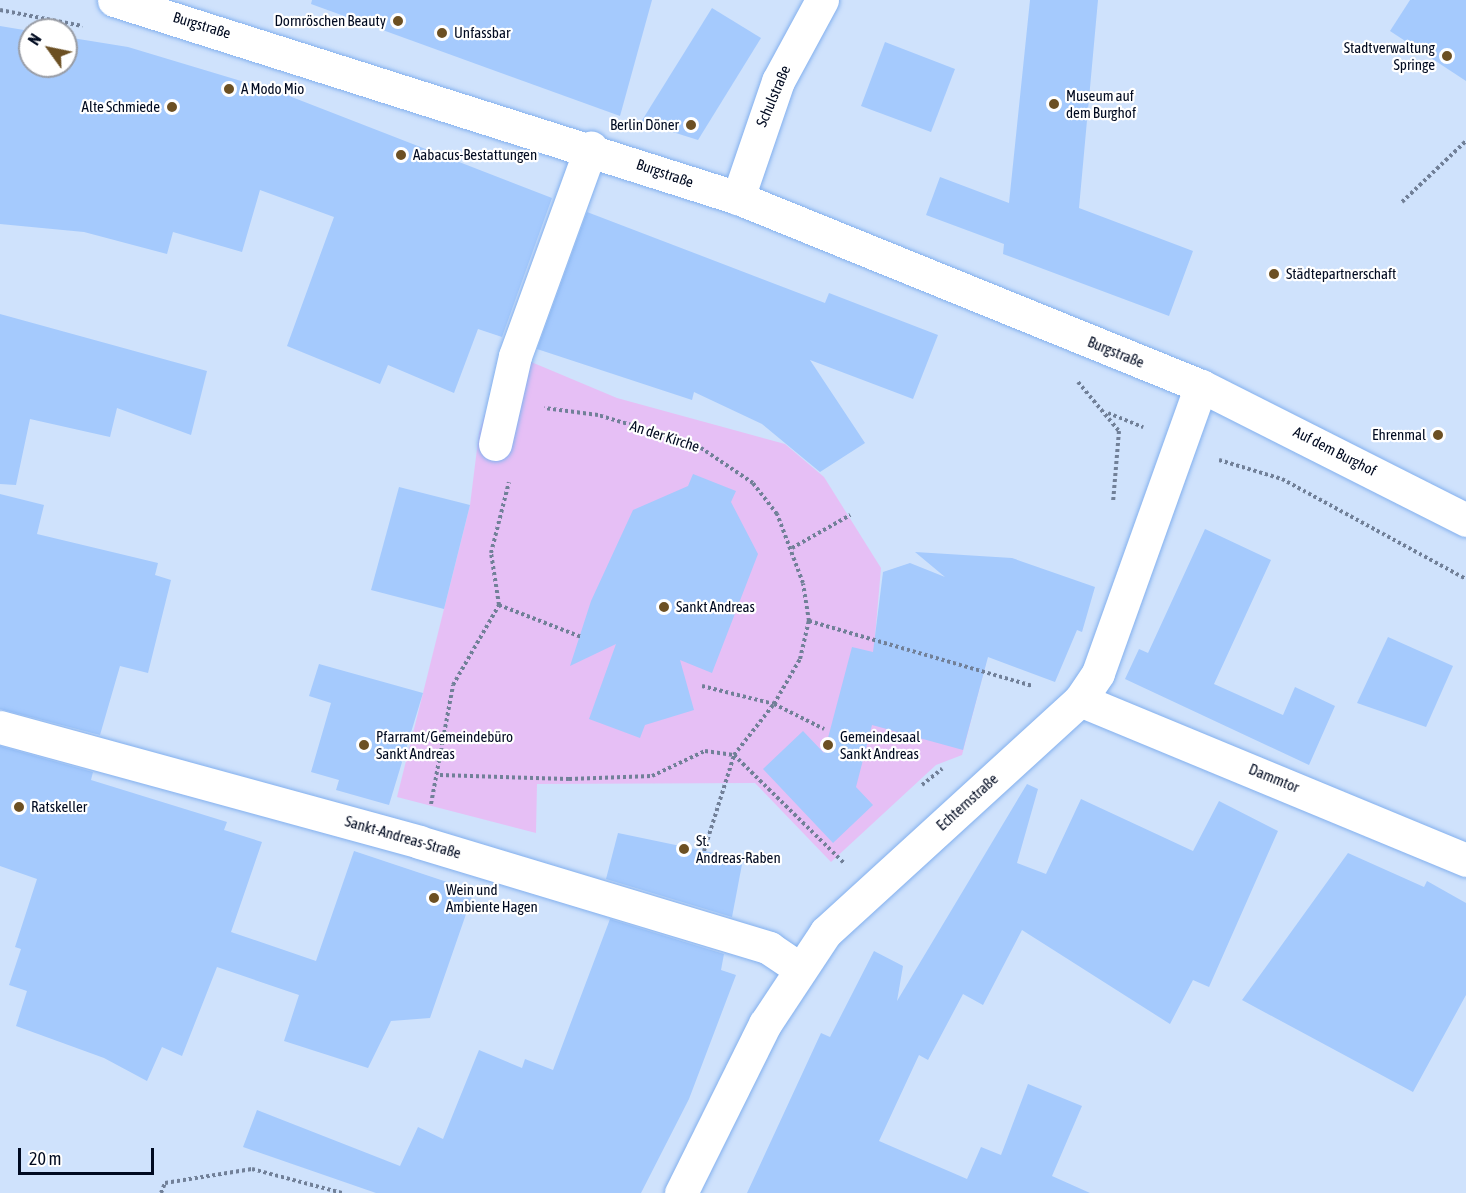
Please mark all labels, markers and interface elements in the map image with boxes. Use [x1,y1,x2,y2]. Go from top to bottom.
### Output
street label: Burgstraße [171,8,233,42]
place label: Dornröschen Beauty [274,12,386,30]
marker: Dornröschen Beauty [391,14,405,28]
north arrow [18,18,78,78]
place label: Unfassbar [454,24,510,42]
marker: Unfassbar [435,26,449,40]
text: N [24,30,45,48]
place label: Stadtverwaltung Springe [1344,38,1435,73]
marker: Stadtverwaltung Springe [1440,49,1454,63]
street label: Schulstraße [752,63,794,129]
place label: A Modo Mio [241,80,304,98]
marker: A Modo Mio [222,82,236,96]
place label: Museum auf dem Burghof [1066,86,1136,121]
marker: Museum auf dem Burghof [1047,97,1061,111]
place label: Alte Schmiede [82,98,160,116]
marker: Alte Schmiede [165,100,179,114]
place label: Berlin Döner [610,116,679,134]
marker: Berlin Döner [684,118,698,132]
place label: Aabacus-Bestattungen [413,146,537,164]
marker: Aabacus-Bestattungen [394,148,408,162]
street label: Burgstraße [634,155,696,191]
place label: Städtepartnerschaft [1286,265,1396,283]
marker: Städtepartnerschaft [1267,267,1281,281]
street label: Burgstraße [1085,333,1147,371]
street label: An der Kirche [628,416,702,456]
street label: Auf dem Burghof [1290,422,1380,480]
place label: Ehrenmal [1372,426,1426,444]
marker: Ehrenmal [1431,428,1445,442]
place label: Sankt Andreas [676,598,755,616]
marker: Sankt Andreas [657,600,671,614]
place label: Pfarramt/Gemeindebüro Sankt Andreas [376,727,513,762]
place label: Gemeindesaal Sankt Andreas [840,727,920,762]
marker: Pfarramt/Gemeindebüro Sankt Andreas [357,738,371,752]
marker: Gemeindesaal Sankt Andreas [821,738,835,752]
street label: Dammtor [1246,760,1302,796]
street label: Echternstraße [933,770,1001,834]
place label: Ratskeller [31,798,87,816]
marker: Ratskeller [12,800,26,814]
street label: Sankt-Andreas-Straße [343,812,463,862]
place label: St. Andreas-Raben [696,831,781,866]
marker: St. Andreas-Raben [677,842,691,856]
place label: Wein und Ambiente Hagen [446,880,538,915]
marker: Wein und Ambiente Hagen [427,891,441,905]
scale bar [21,1136,158,1174]
text: 20 m [29,1148,61,1169]

